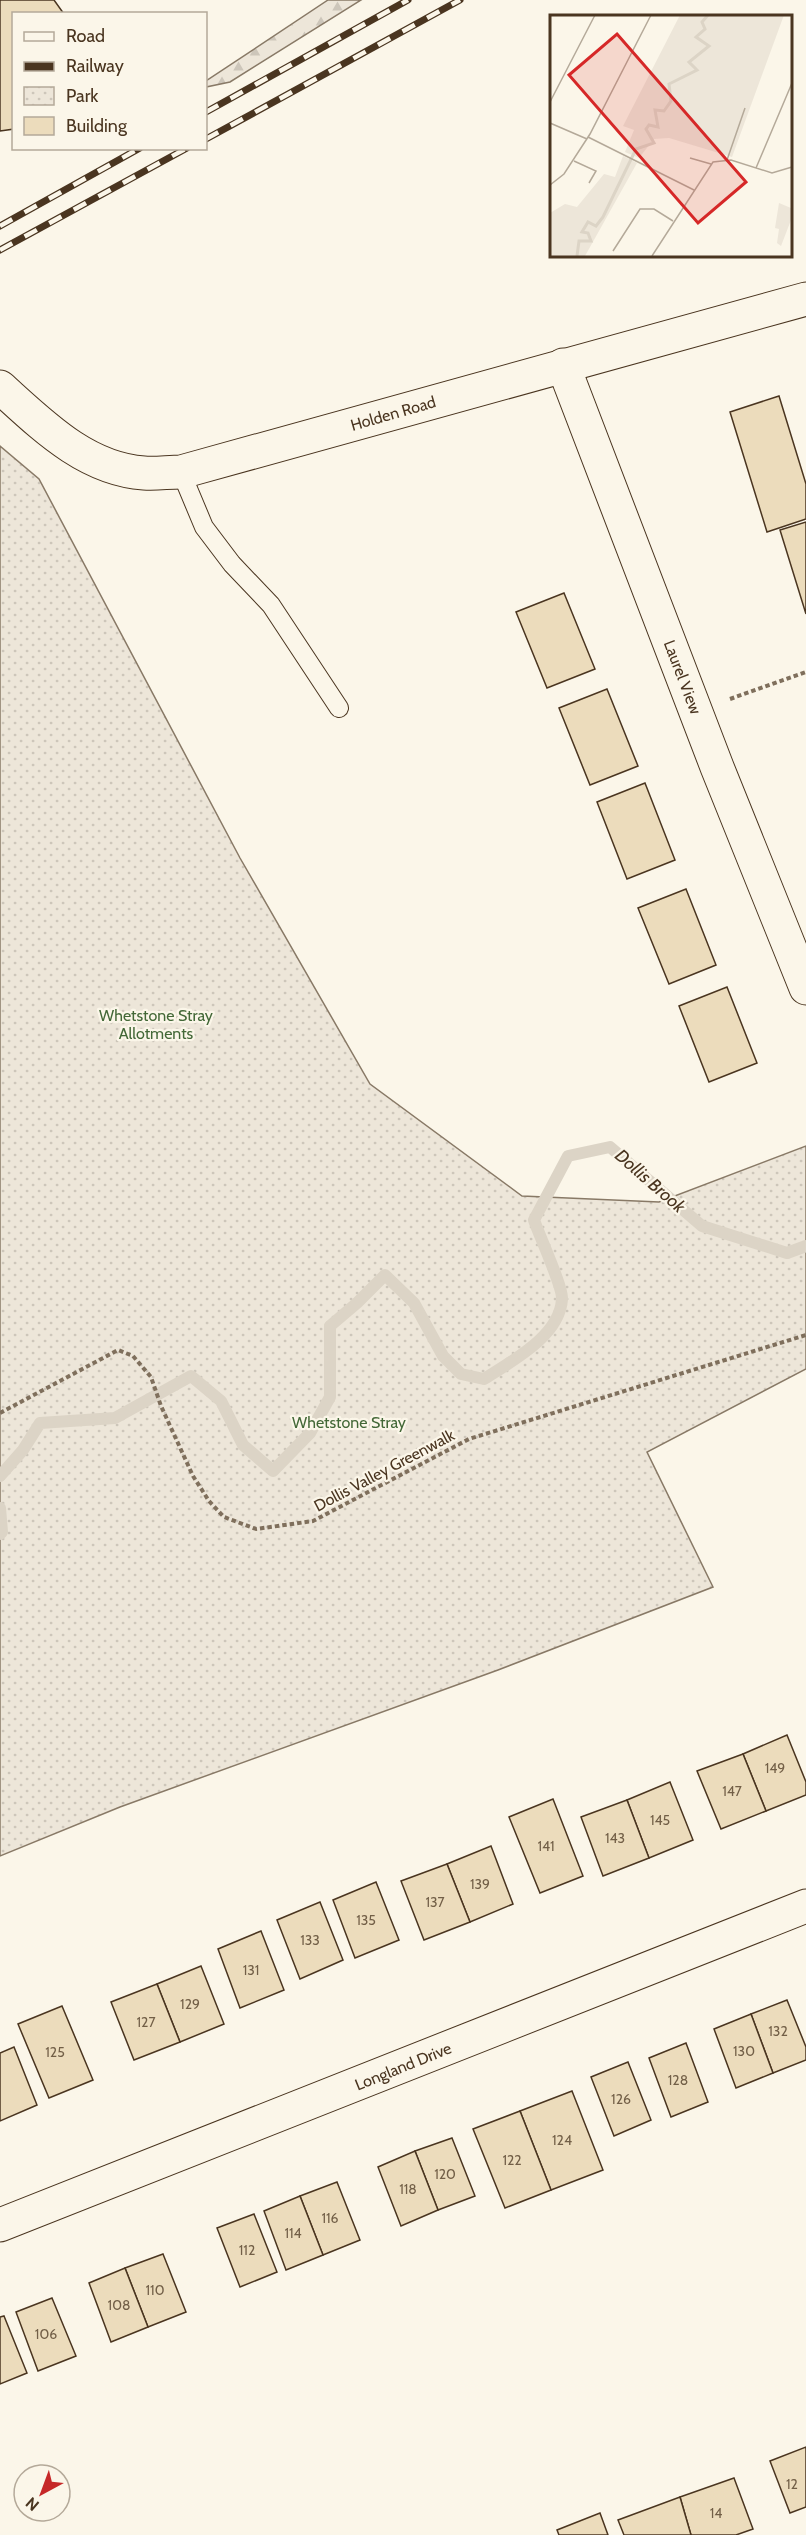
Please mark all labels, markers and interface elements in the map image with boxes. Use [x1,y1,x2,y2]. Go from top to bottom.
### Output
legend [12,12,207,150]
inset map [550,15,791,256]
text: Road [66,25,105,47]
text: Railway [66,55,124,77]
text: Park [66,85,99,107]
text: Building [66,115,128,137]
street label: Holden Road [348,392,438,435]
street label: Laurel View [660,637,706,717]
park label: Whetstone Stray Allotments [99,1006,213,1043]
water label: Dollis Brook [610,1145,691,1218]
park label: Whetstone Stray [292,1413,406,1432]
street label: Dollis Valley Greenwalk [311,1425,458,1516]
house number: 149 [765,1759,785,1777]
house number: 147 [722,1782,742,1800]
house number: 145 [650,1811,670,1829]
house number: 143 [605,1829,625,1847]
house number: 141 [537,1837,555,1855]
house number: 139 [470,1875,490,1893]
house number: 137 [425,1893,445,1911]
house number: 135 [356,1911,376,1929]
house number: 133 [300,1931,320,1949]
house number: 131 [243,1961,259,1979]
house number: 129 [180,1995,200,2013]
house number: 127 [137,2013,155,2031]
house number: 132 [768,2022,788,2040]
street label: Longland Drive [352,2038,454,2094]
house number: 130 [733,2042,755,2060]
house number: 125 [45,2043,65,2061]
house number: 128 [668,2071,688,2089]
house number: 126 [611,2090,631,2108]
house number: 124 [552,2131,572,2149]
house number: 122 [502,2151,522,2169]
house number: 120 [434,2165,456,2183]
house number: 118 [399,2180,417,2198]
house number: 116 [321,2209,339,2227]
house number: 114 [284,2224,302,2242]
house number: 112 [239,2241,255,2259]
house number: 110 [146,2281,165,2299]
house number: 108 [108,2296,130,2314]
house number: 106 [35,2325,57,2343]
north arrow [12,2463,72,2523]
house number: 12 [786,2475,798,2493]
text: N [22,2493,43,2515]
house number: 14 [710,2504,722,2522]

